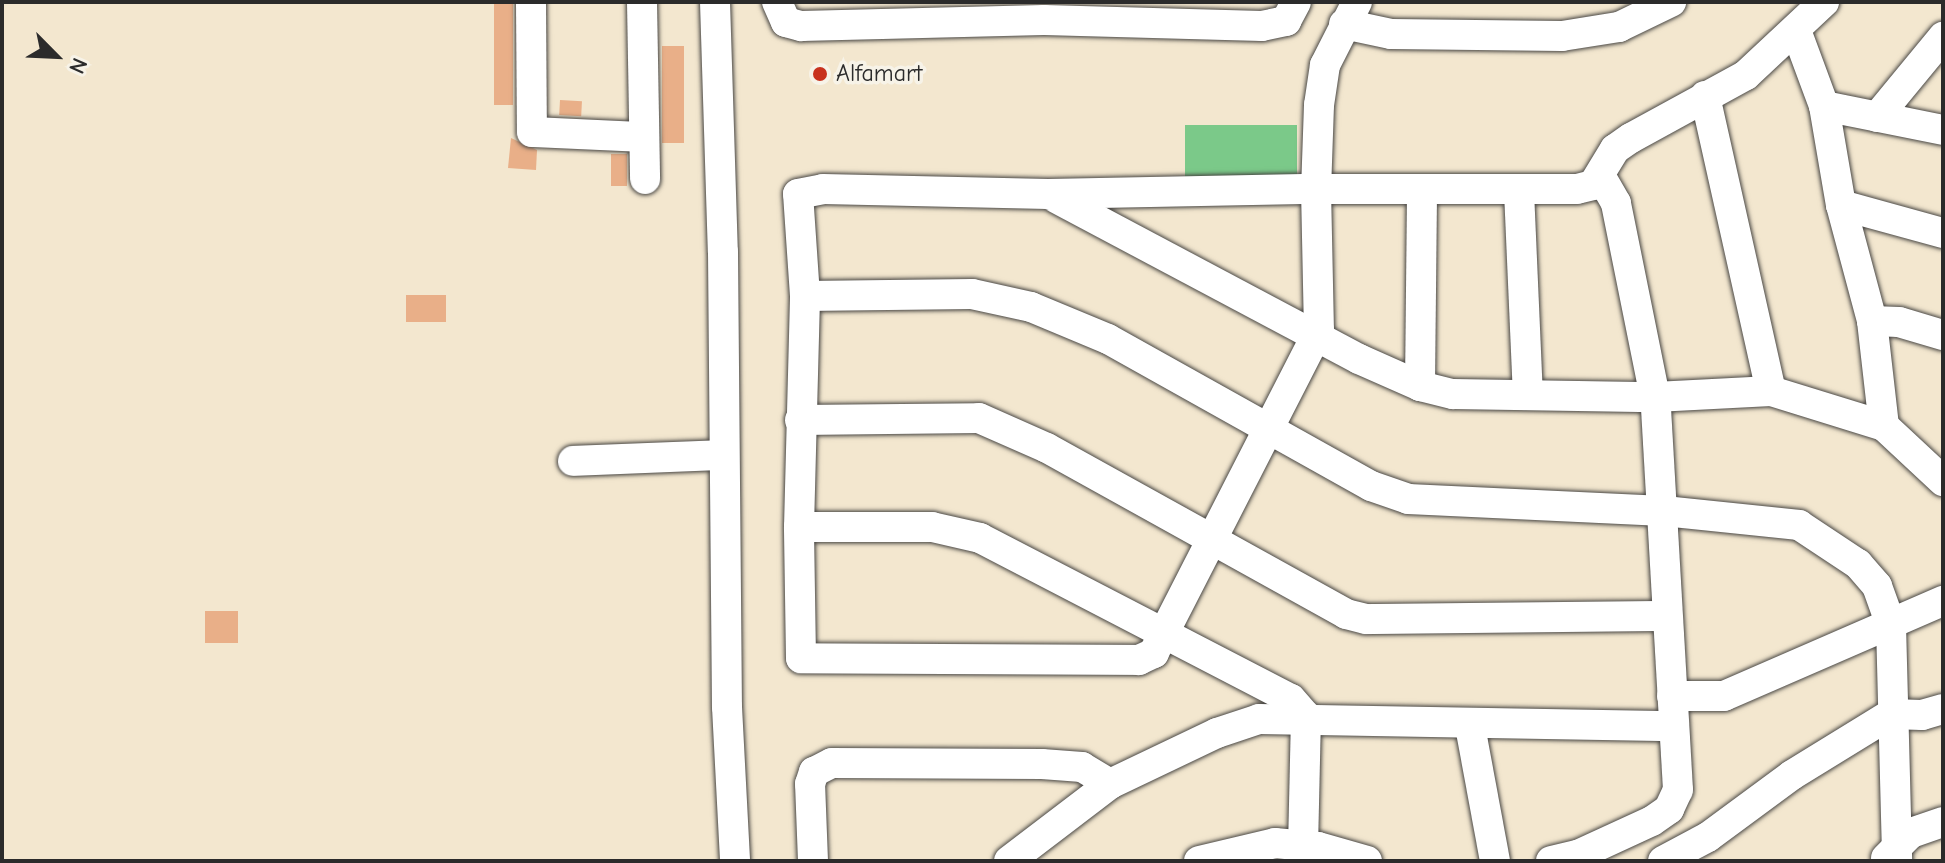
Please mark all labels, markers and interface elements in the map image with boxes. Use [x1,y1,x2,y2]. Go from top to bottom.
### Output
north arrow [16,16,96,96]
text: N [63,54,93,78]
place label: Alfamart [836,60,922,88]
marker: Alfamart [811,65,829,83]

